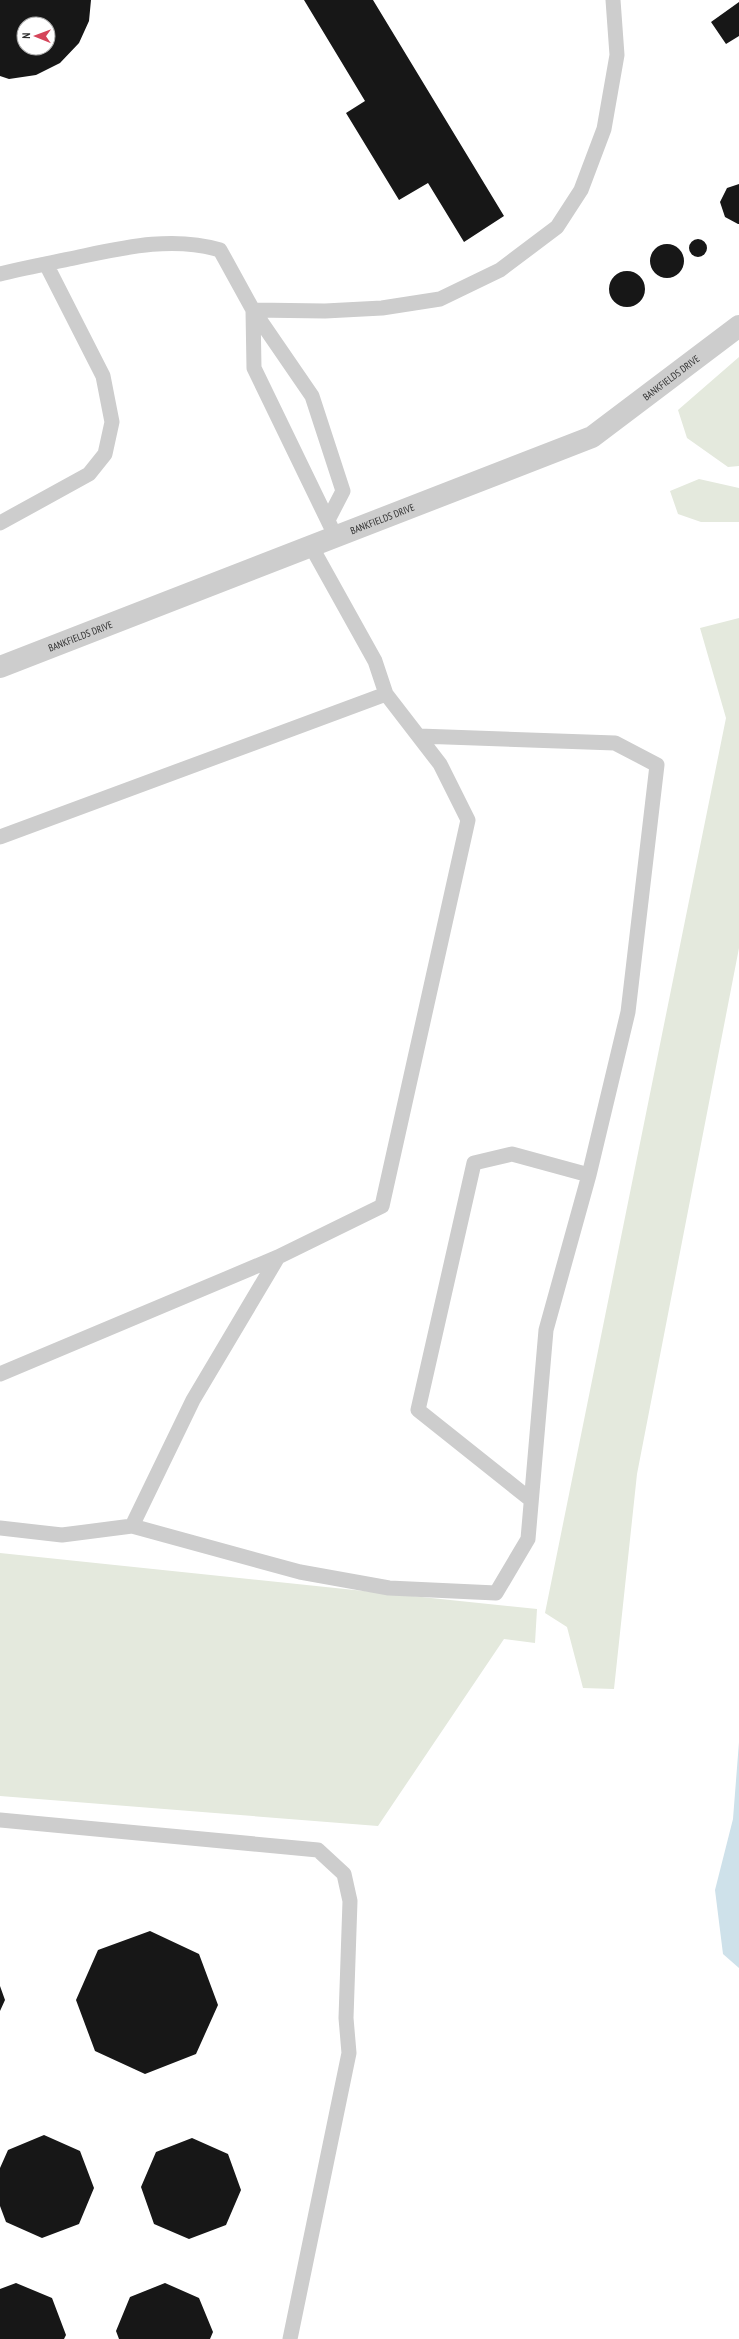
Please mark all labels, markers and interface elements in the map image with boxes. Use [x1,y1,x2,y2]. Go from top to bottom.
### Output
north arrow [16,16,56,56]
text: N [19,33,33,39]
street label: BANKFIELDS DRIVE [640,352,702,403]
street label: BANKFIELDS DRIVE [348,501,416,537]
street label: BANKFIELDS DRIVE [46,618,114,655]

